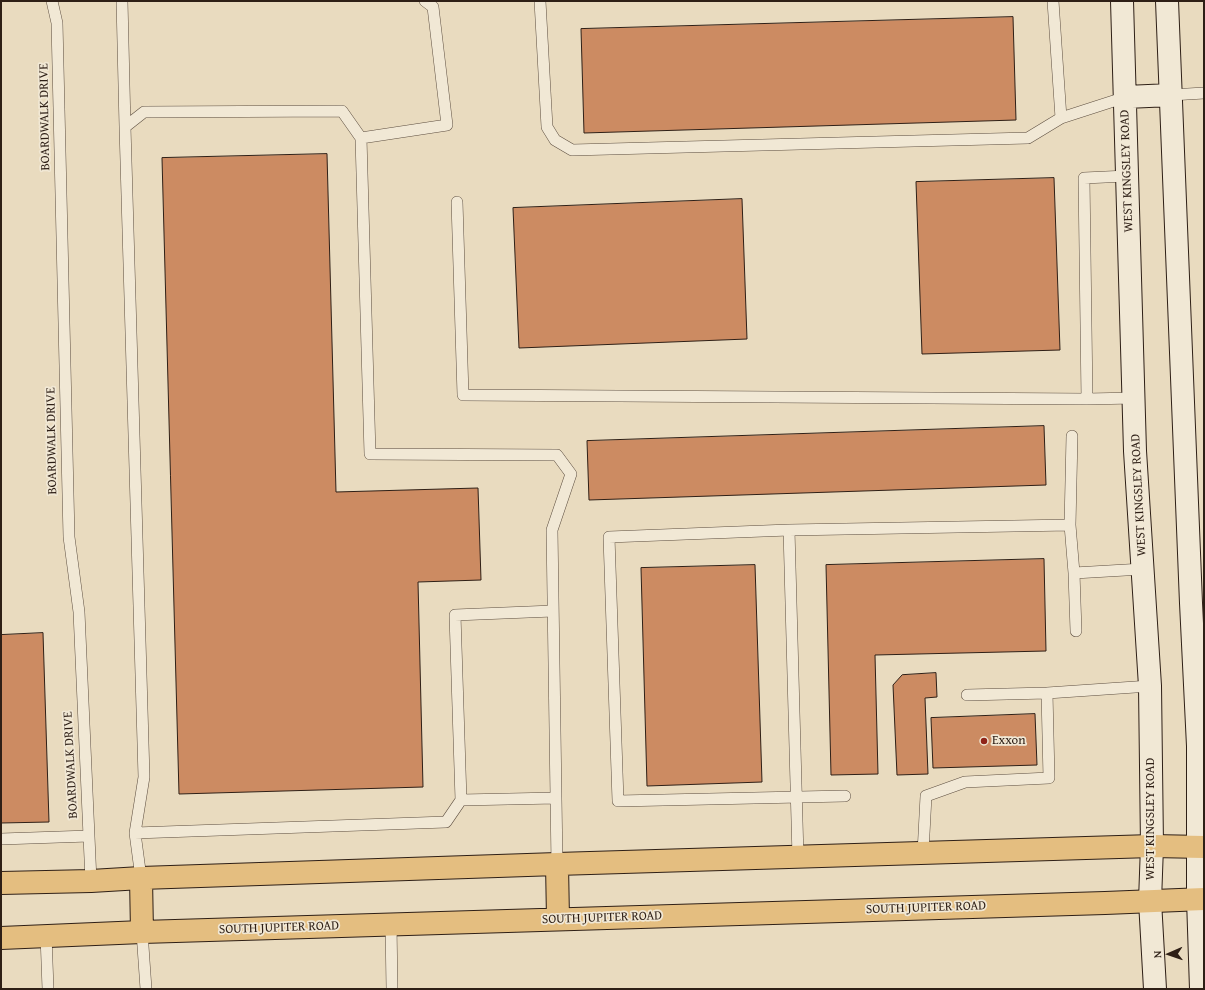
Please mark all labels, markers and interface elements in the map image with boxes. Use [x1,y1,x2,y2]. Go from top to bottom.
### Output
street label: BOARDWALK DRIVE [36,63,54,171]
street label: WEST KINGSLEY ROAD [1117,109,1137,233]
street label: BOARDWALK DRIVE [43,387,61,495]
street label: WEST KINGSLEY ROAD [1128,433,1150,557]
street label: BOARDWALK DRIVE [60,711,82,819]
place label: Exxon [992,733,1025,749]
marker: Exxon [979,736,989,746]
street label: WEST KINGSLEY ROAD [1143,758,1159,880]
street label: SOUTH JUPITER ROAD [866,898,986,918]
street label: SOUTH JUPITER ROAD [542,908,662,928]
street label: SOUTH JUPITER ROAD [219,918,339,938]
north arrow [1149,934,1189,974]
text: N [1149,950,1165,958]

